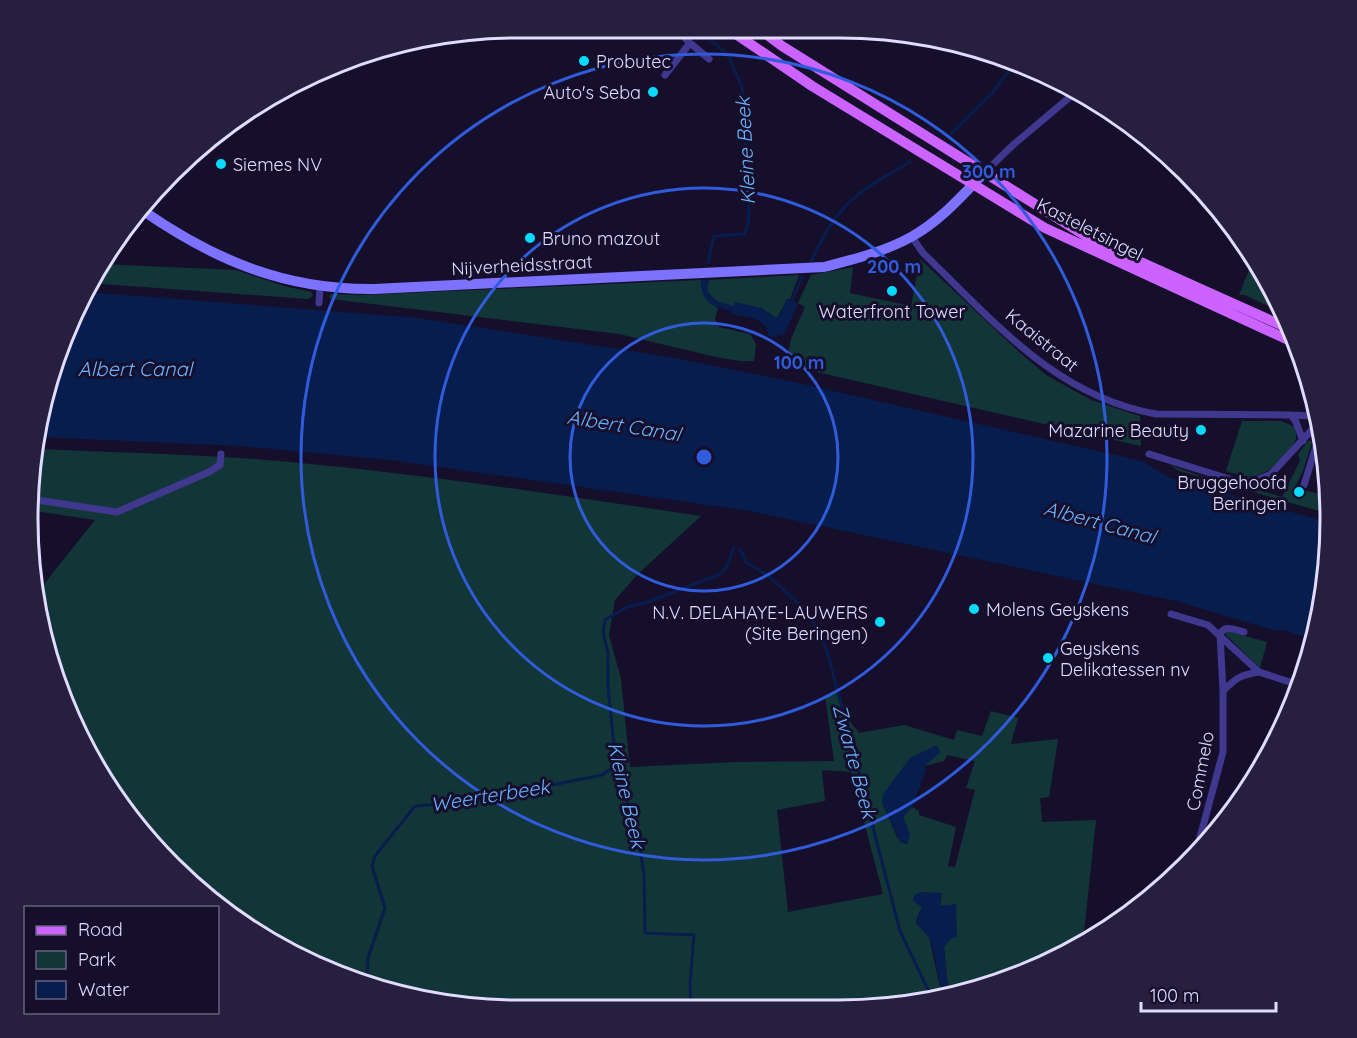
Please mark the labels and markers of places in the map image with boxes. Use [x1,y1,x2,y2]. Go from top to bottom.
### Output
place label: Probutec [596,50,671,73]
marker: Probutec [577,54,591,68]
place label: Auto's Seba [543,81,641,104]
marker: Auto's Seba [646,85,660,99]
place label: Siemes NV [233,153,322,176]
marker: Siemes NV [214,157,228,171]
place label: Bruno mazout [542,227,660,250]
marker: Bruno mazout [523,231,537,245]
marker: Waterfront Tower [885,284,899,298]
place label: Waterfront Tower [819,300,965,323]
place label: Mazarine Beauty [1048,419,1189,442]
marker: Mazarine Beauty [1194,423,1208,437]
centre of rings [694,447,714,467]
place label: Bruggehoofd Beringen [1177,471,1287,515]
marker: Bruggehoofd Beringen [1292,485,1306,499]
place label: Molens Geyskens [986,598,1129,621]
place label: N.V. DELAHAYE-LAUWERS (Site Beringen) [652,601,868,645]
marker: Molens Geyskens [967,602,981,616]
marker: N.V. DELAHAYE-LAUWERS (Site Beringen) [873,615,887,629]
place label: Geyskens Delikatessen nv [1060,637,1190,681]
marker: Geyskens Delikatessen nv [1041,651,1055,665]

